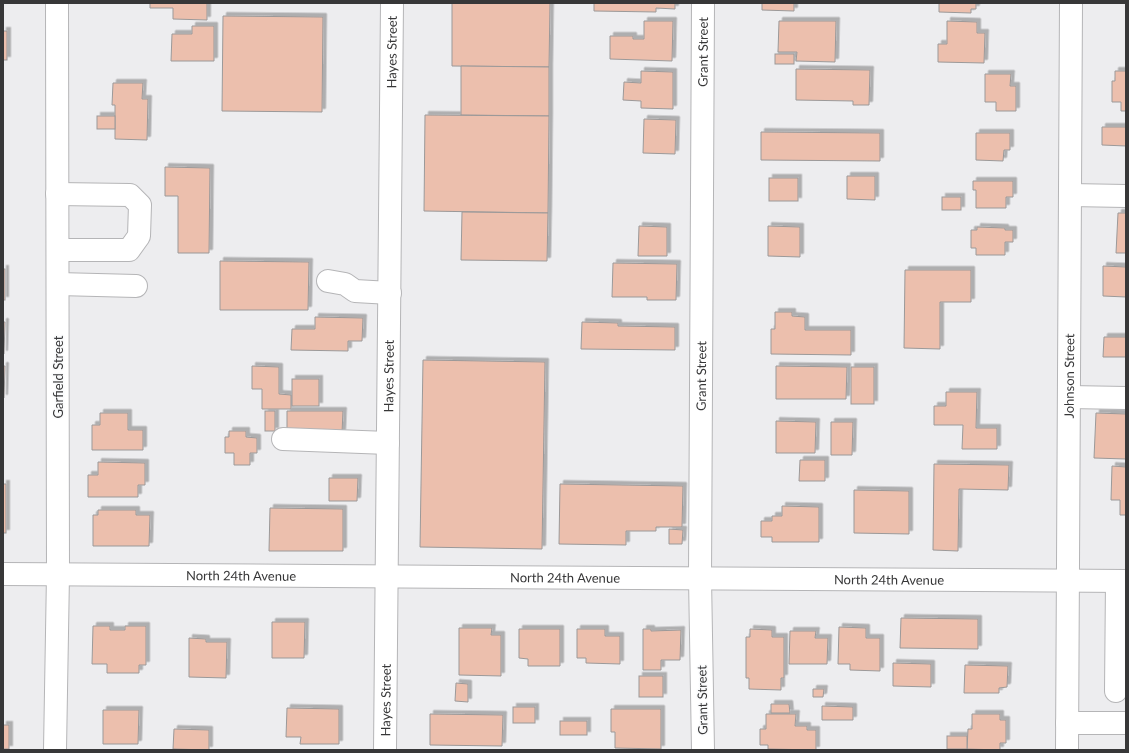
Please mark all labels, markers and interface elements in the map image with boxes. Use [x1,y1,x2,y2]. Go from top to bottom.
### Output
street label: Hayes Street [383,15,400,88]
street label: Grant Street [695,17,711,87]
street label: Johnson Street [1061,333,1077,419]
street label: Garfield Street [50,335,66,418]
street label: Hayes Street [380,339,397,412]
street label: Grant Street [693,341,709,411]
street label: North 24th Avenue [186,567,296,584]
street label: North 24th Avenue [510,569,620,586]
street label: North 24th Avenue [834,571,944,588]
street label: Hayes Street [377,663,394,736]
street label: Grant Street [693,665,711,735]

